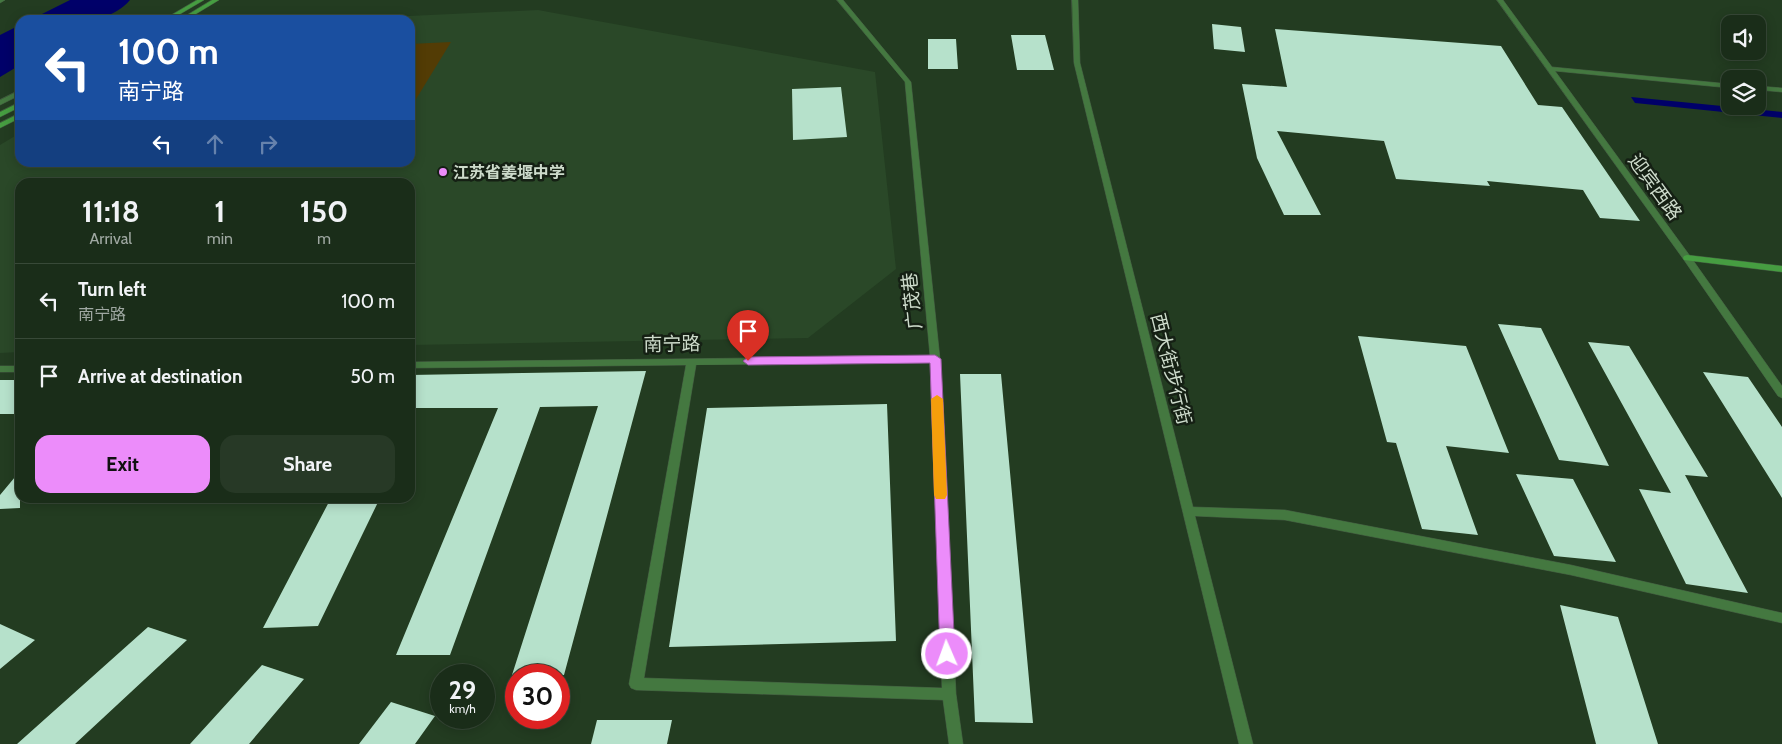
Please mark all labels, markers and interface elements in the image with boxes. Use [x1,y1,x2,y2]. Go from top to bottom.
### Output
map controls [1721,15,1766,115]
button: sound [1721,15,1766,60]
text: 100 m [118,30,219,73]
icon: left [35,35,100,100]
button: layers [1721,70,1766,115]
text: 南宁路 [118,78,184,105]
icon: left [148,130,176,158]
icon: ahead [201,130,229,158]
icon: right [254,130,282,158]
street label: 迎宾西路 [1623,149,1687,225]
place label: 江苏省姜堰中学 [453,163,565,182]
marker: 江苏省姜堰中学 [437,166,449,178]
text: 11:18 [82,193,140,230]
text: 1 [214,193,225,230]
text: 150 [300,193,348,230]
text: Arrival [90,229,132,248]
text: min [207,229,233,248]
text: m [317,229,331,248]
street label: 广茂巷 [898,271,926,331]
text: Turn left [78,278,146,301]
icon: left [35,287,63,315]
text: 100 m [341,290,395,313]
text: 南宁路 [78,305,126,324]
pin [727,310,769,361]
street label: 西大街步行街 [1146,311,1196,427]
icon: arrive [734,317,762,345]
street label: 南宁路 [643,332,701,356]
icon: arrive [35,362,63,390]
text: Arrive at destination [78,365,242,388]
text: 50 m [351,365,395,388]
button: Exit [35,435,210,493]
button: Share [220,435,395,493]
position arrow [920,627,972,679]
speed limit sign: 30 [505,664,570,729]
text: 29 [449,675,476,705]
text: km/h [449,701,476,716]

